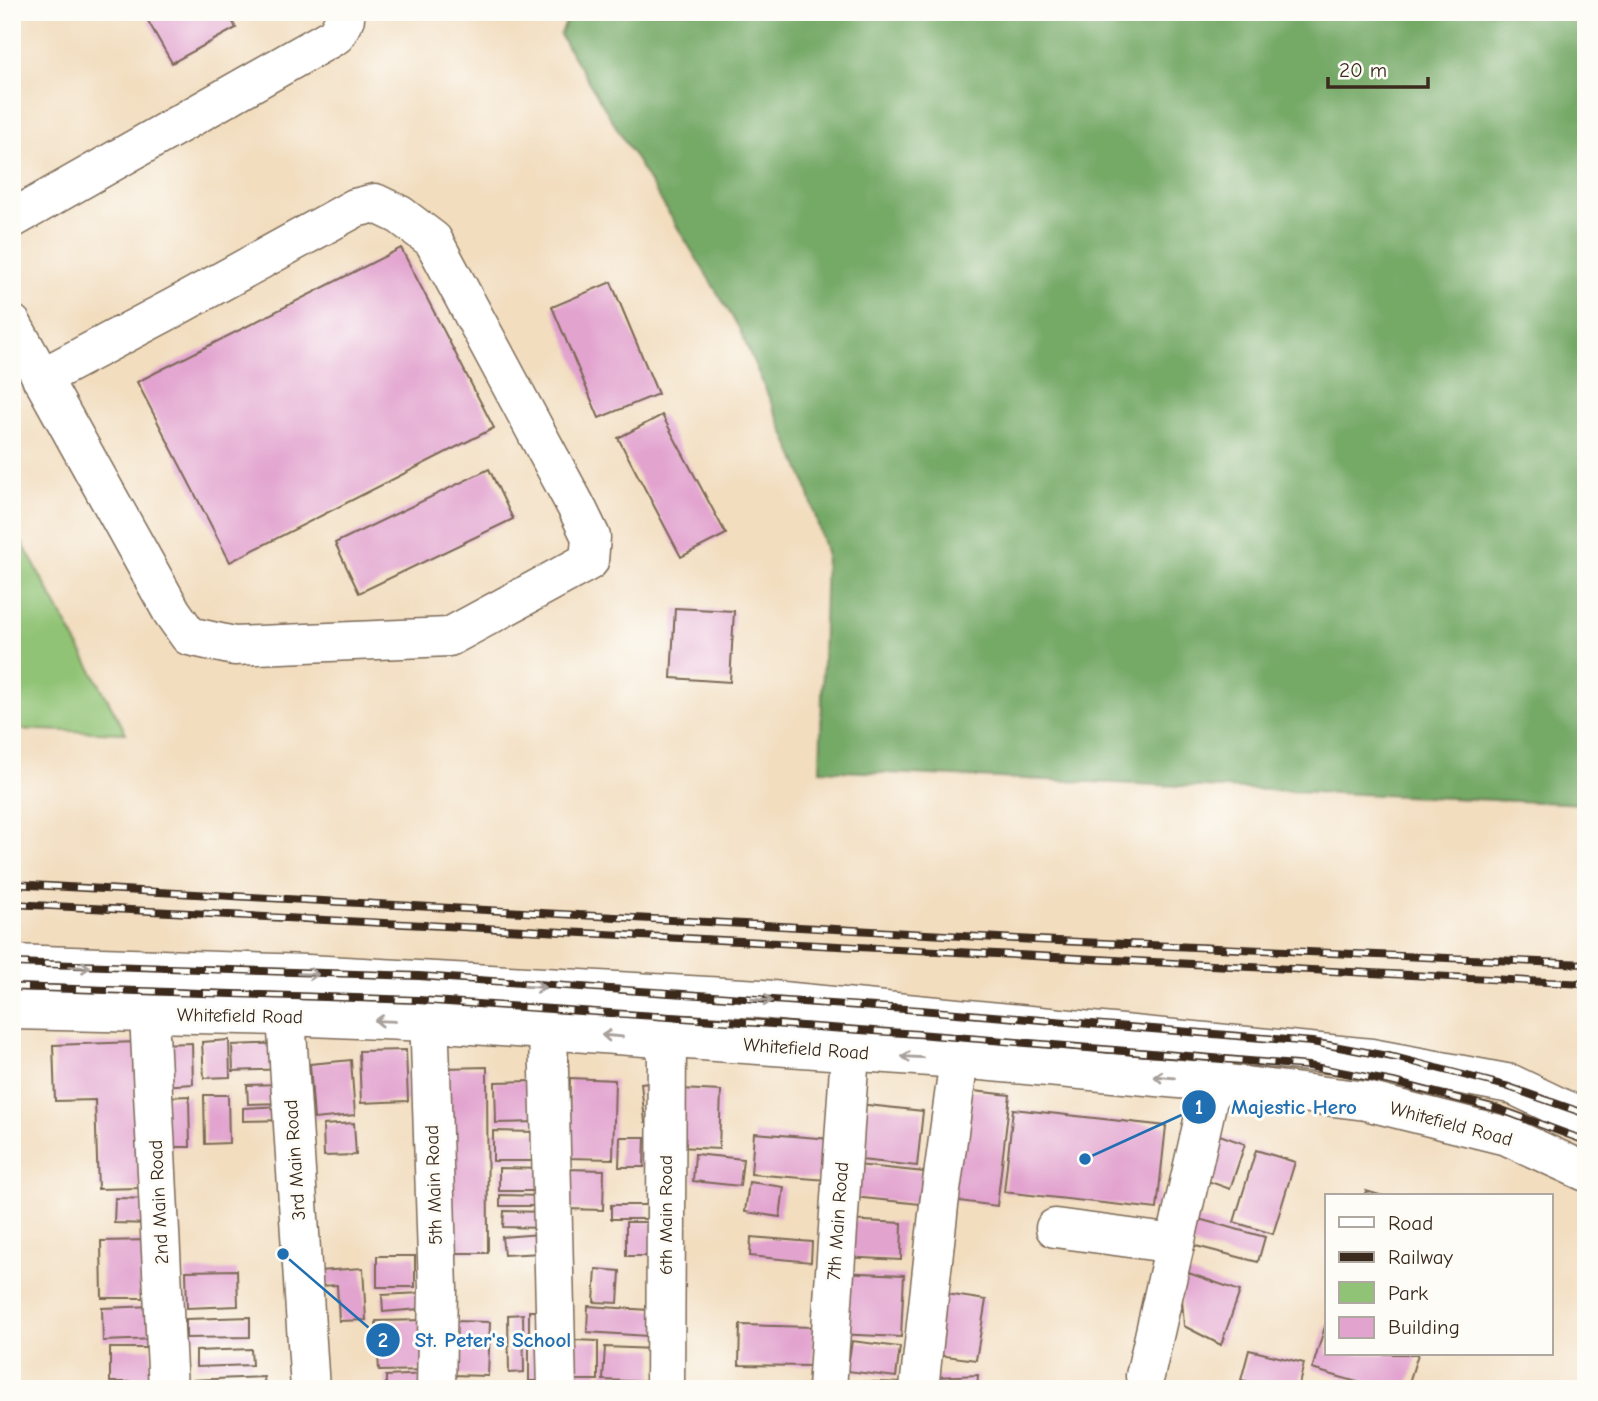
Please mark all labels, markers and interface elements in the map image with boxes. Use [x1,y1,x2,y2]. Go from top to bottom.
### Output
scale bar [1328,46,1428,90]
text: 20 m [1339,58,1387,82]
one-way arrow [69,960,92,973]
one-way arrow [296,968,319,981]
one-way arrow [523,980,546,993]
one-way arrow [750,994,773,1007]
street label: Whitefield Road [177,1004,303,1028]
one-way arrow [374,1014,397,1027]
one-way arrow [601,1029,624,1042]
street label: Whitefield Road [742,1034,870,1064]
one-way arrow [901,1050,924,1063]
one-way arrow [1153,1071,1175,1084]
callout: Majestic Hero [1182,1086,1371,1128]
text: 1 [1195,1095,1203,1119]
text: Majestic Hero [1231,1095,1357,1119]
street label: Whitefield Road [1387,1097,1515,1151]
street label: 3rd Main Road [280,1099,310,1221]
street label: 5th Main Road [421,1125,447,1245]
street label: 2nd Main Road [145,1139,173,1265]
street label: 6th Main Road [655,1155,677,1275]
street label: 7th Main Road [823,1161,853,1281]
legend [1325,1194,1552,1356]
text: Road [1388,1211,1433,1235]
text: Railway [1388,1245,1453,1269]
text: Park [1388,1281,1428,1305]
text: Building [1388,1315,1460,1339]
callout: St. Peter's School [366,1319,585,1361]
text: 2 [378,1328,388,1352]
text: St. Peter's School [415,1328,571,1352]

